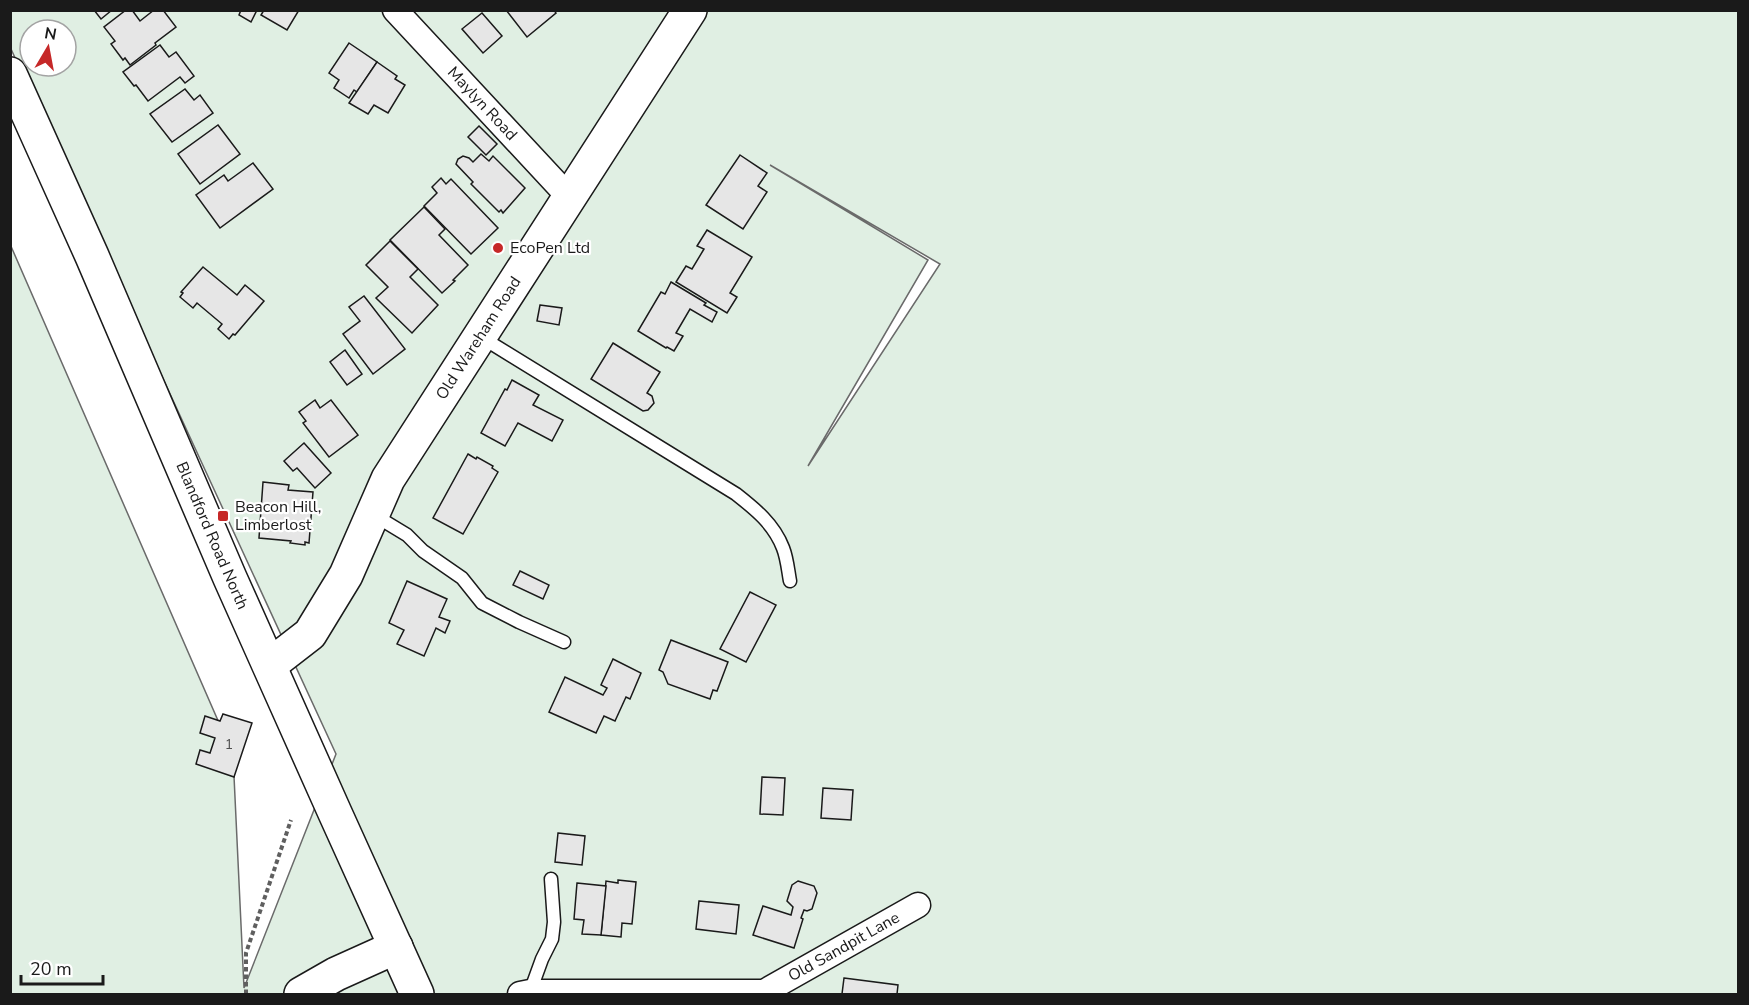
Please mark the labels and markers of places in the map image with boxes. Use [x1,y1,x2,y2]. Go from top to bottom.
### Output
place label: EcoPen Ltd [510,237,590,259]
marker: EcoPen Ltd [491,241,505,255]
place label: Beacon Hill, Limberlost [235,496,321,536]
marker: Beacon Hill, Limberlost [216,509,230,523]

